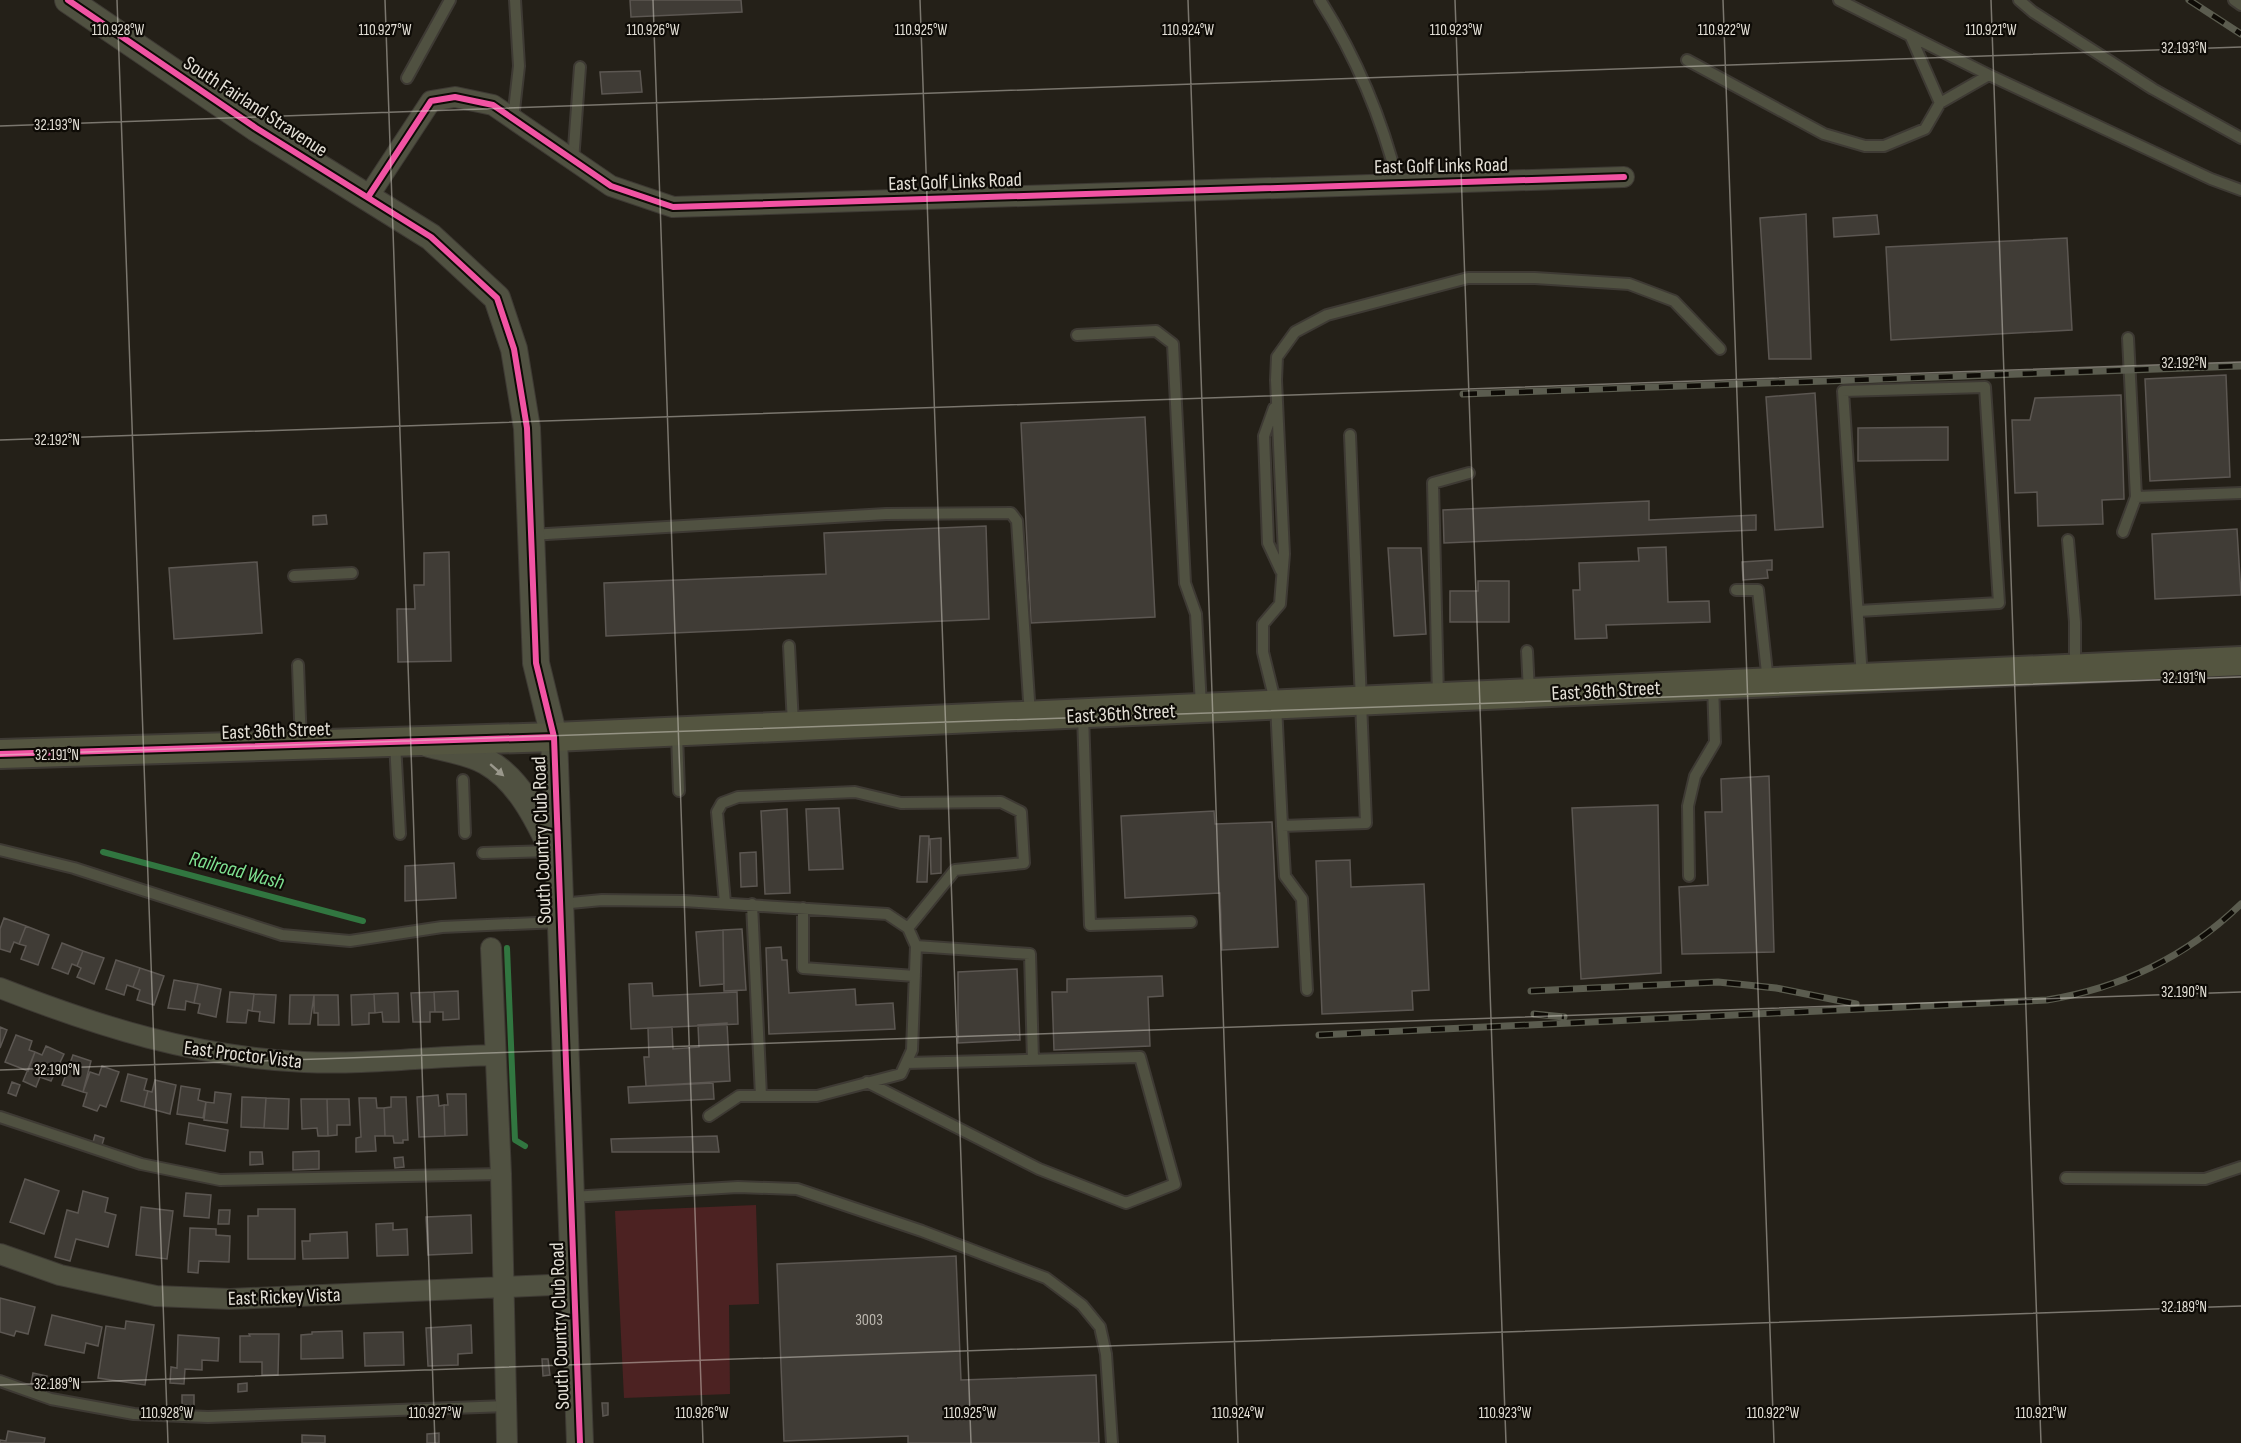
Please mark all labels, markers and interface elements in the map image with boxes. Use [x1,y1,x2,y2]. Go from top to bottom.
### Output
text: 110.928°W [92,21,145,40]
text: 110.927°W [359,21,412,40]
text: 110.926°W [627,21,680,40]
text: 110.925°W [895,21,947,40]
text: 110.924°W [1162,21,1214,40]
text: 110.923°W [1430,21,1483,40]
text: 110.922°W [1698,21,1750,40]
text: 110.921°W [1966,21,2017,40]
text: 32.193°N [2161,39,2207,58]
street label: South Fairland Stravenue [179,51,332,162]
text: 32.193°N [34,116,80,135]
street label: East Golf Links Road [1374,153,1508,179]
street label: East Golf Links Road [888,168,1022,196]
text: 32.192°N [2161,354,2207,373]
text: 32.192°N [34,431,80,450]
text: 32.191°N [2162,669,2206,688]
street label: East 36th Street [1551,676,1661,706]
street label: East 36th Street [1066,699,1176,729]
street label: East 36th Street [221,717,331,745]
text: 32.191°N [35,746,79,765]
street label: South Country Club Road [527,756,557,924]
one-way arrow [489,763,504,776]
water label: Railroad Wash [186,846,287,895]
text: 32.190°N [2161,983,2207,1002]
street label: East Proctor Vista [182,1036,303,1074]
text: 32.190°N [34,1061,80,1080]
street label: South Country Club Road [545,1242,575,1410]
street label: East Rickey Vista [227,1283,341,1311]
text: 32.189°N [2161,1298,2207,1317]
house number: 3003 [855,1311,883,1330]
text: 32.189°N [34,1375,80,1394]
text: 110.928°W [141,1404,194,1423]
text: 110.927°W [409,1404,462,1423]
text: 110.926°W [676,1404,729,1423]
text: 110.925°W [944,1404,996,1423]
text: 110.924°W [1212,1404,1264,1423]
text: 110.923°W [1479,1404,1532,1423]
text: 110.922°W [1747,1404,1799,1423]
text: 110.921°W [2016,1404,2067,1423]

